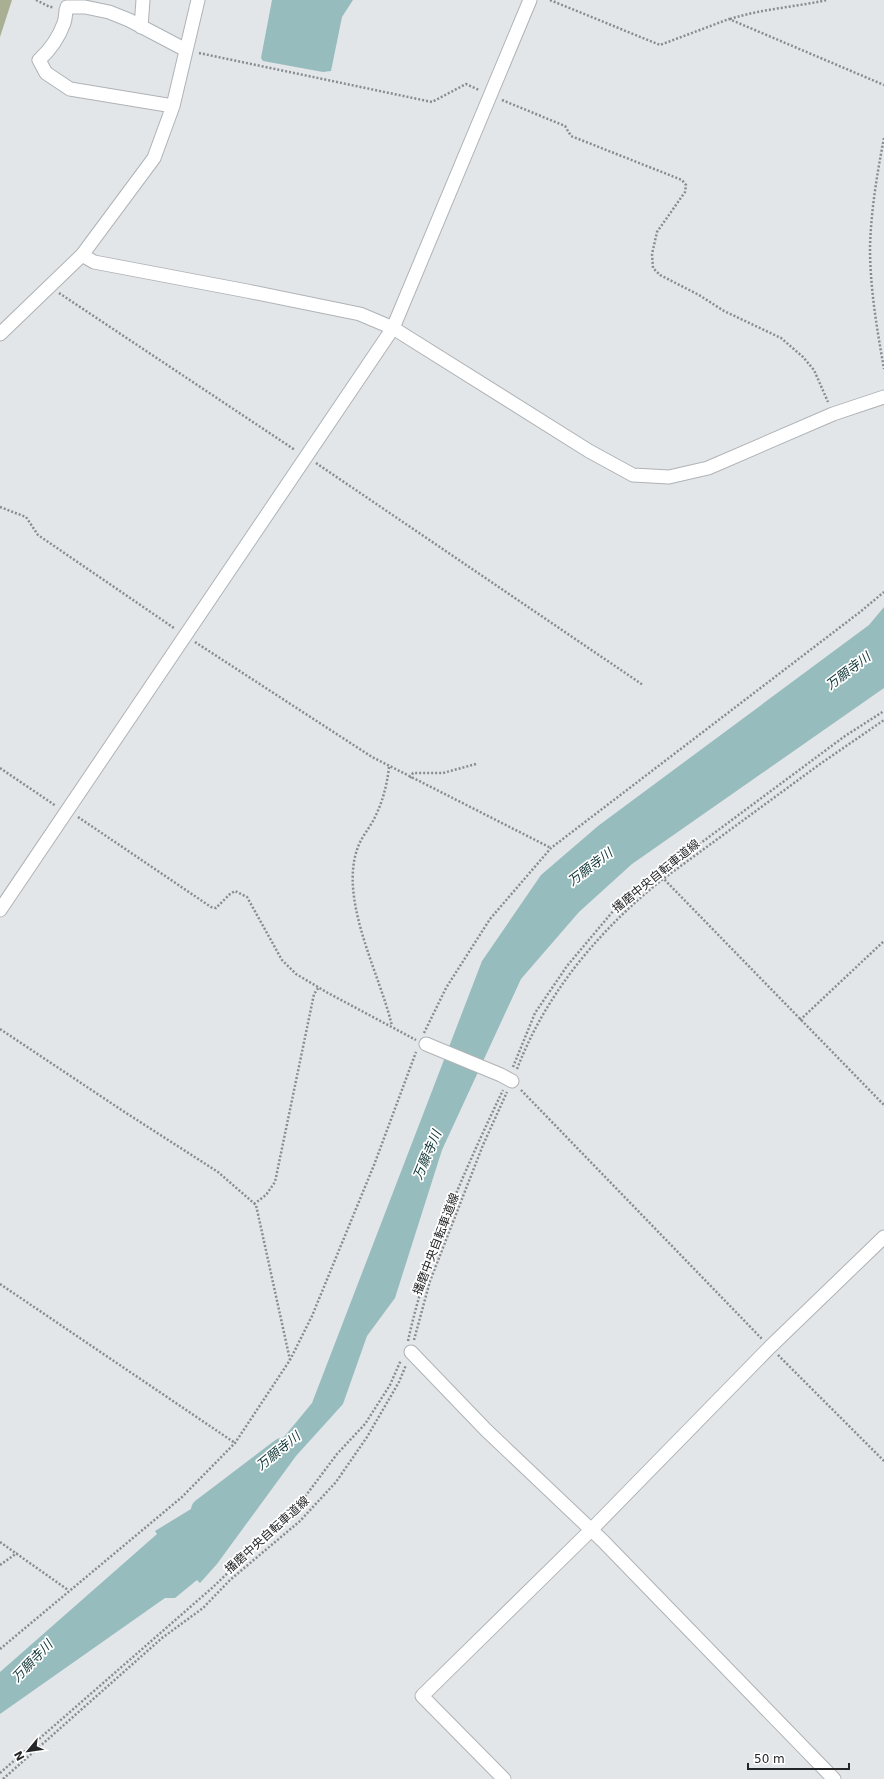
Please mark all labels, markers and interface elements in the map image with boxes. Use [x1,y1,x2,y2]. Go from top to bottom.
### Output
water label: 万願寺川 [823,648,875,693]
street label: 播磨中央自転車道線 [610,837,702,915]
water label: 万願寺川 [565,844,617,889]
water label: 万願寺川 [410,1126,445,1182]
street label: 播磨中央自転車道線 [410,1191,462,1297]
water label: 万願寺川 [253,1428,304,1473]
street label: 播磨中央自転車道線 [222,1494,312,1576]
water label: 万願寺川 [9,1636,57,1685]
north arrow [8,1731,48,1771]
scale bar [748,1745,849,1771]
text: N [12,1748,28,1763]
text: 50 m [754,1752,785,1766]

